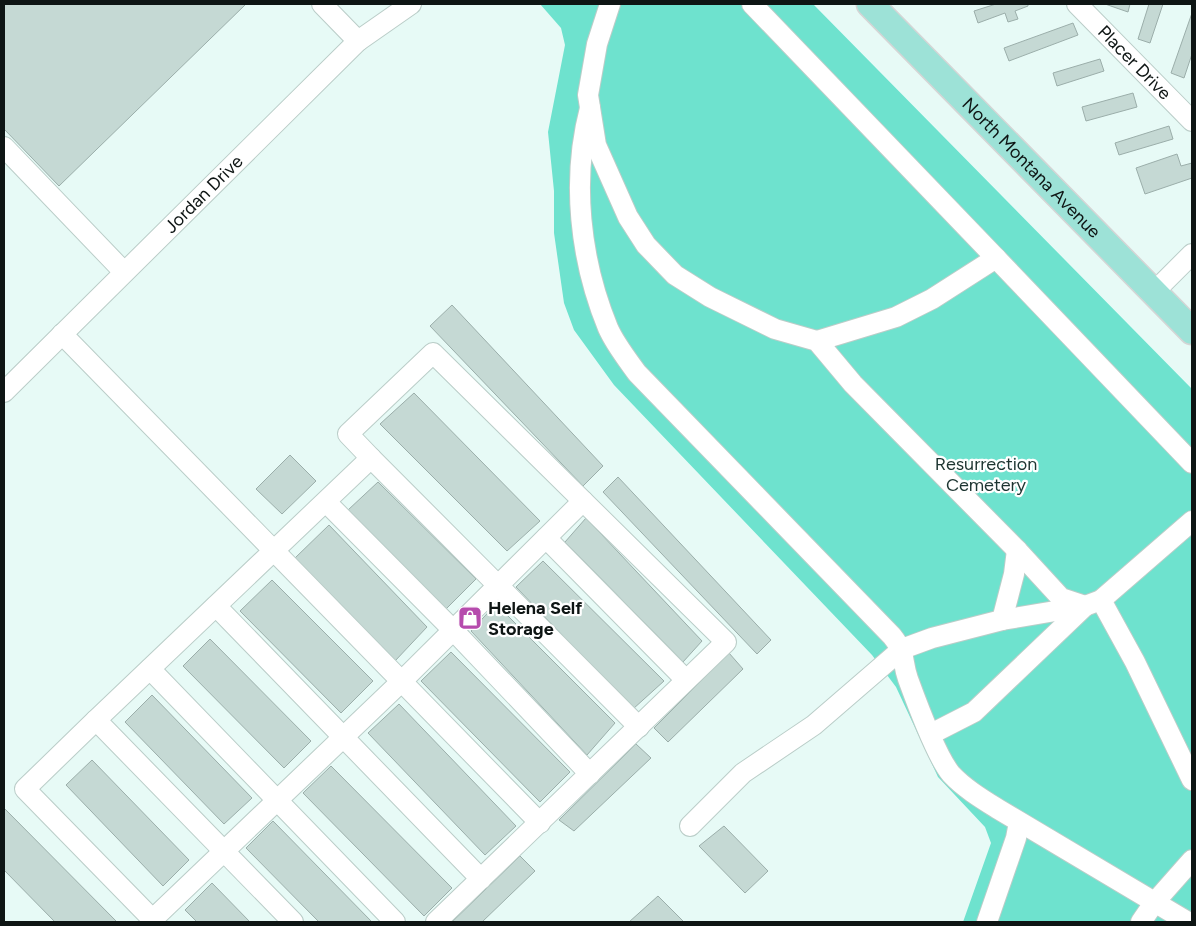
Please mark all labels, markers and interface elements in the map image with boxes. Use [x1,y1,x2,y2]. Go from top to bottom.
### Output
street label: Placer Drive [1093,21,1176,104]
street label: North Montana Avenue [958,93,1105,243]
street label: Jordan Drive [160,150,248,238]
park label: Resurrection Cemetery [935,453,1037,496]
place label: Helena Self Storage [488,597,583,640]
shop icon: Helena Self Storage [457,605,483,631]

